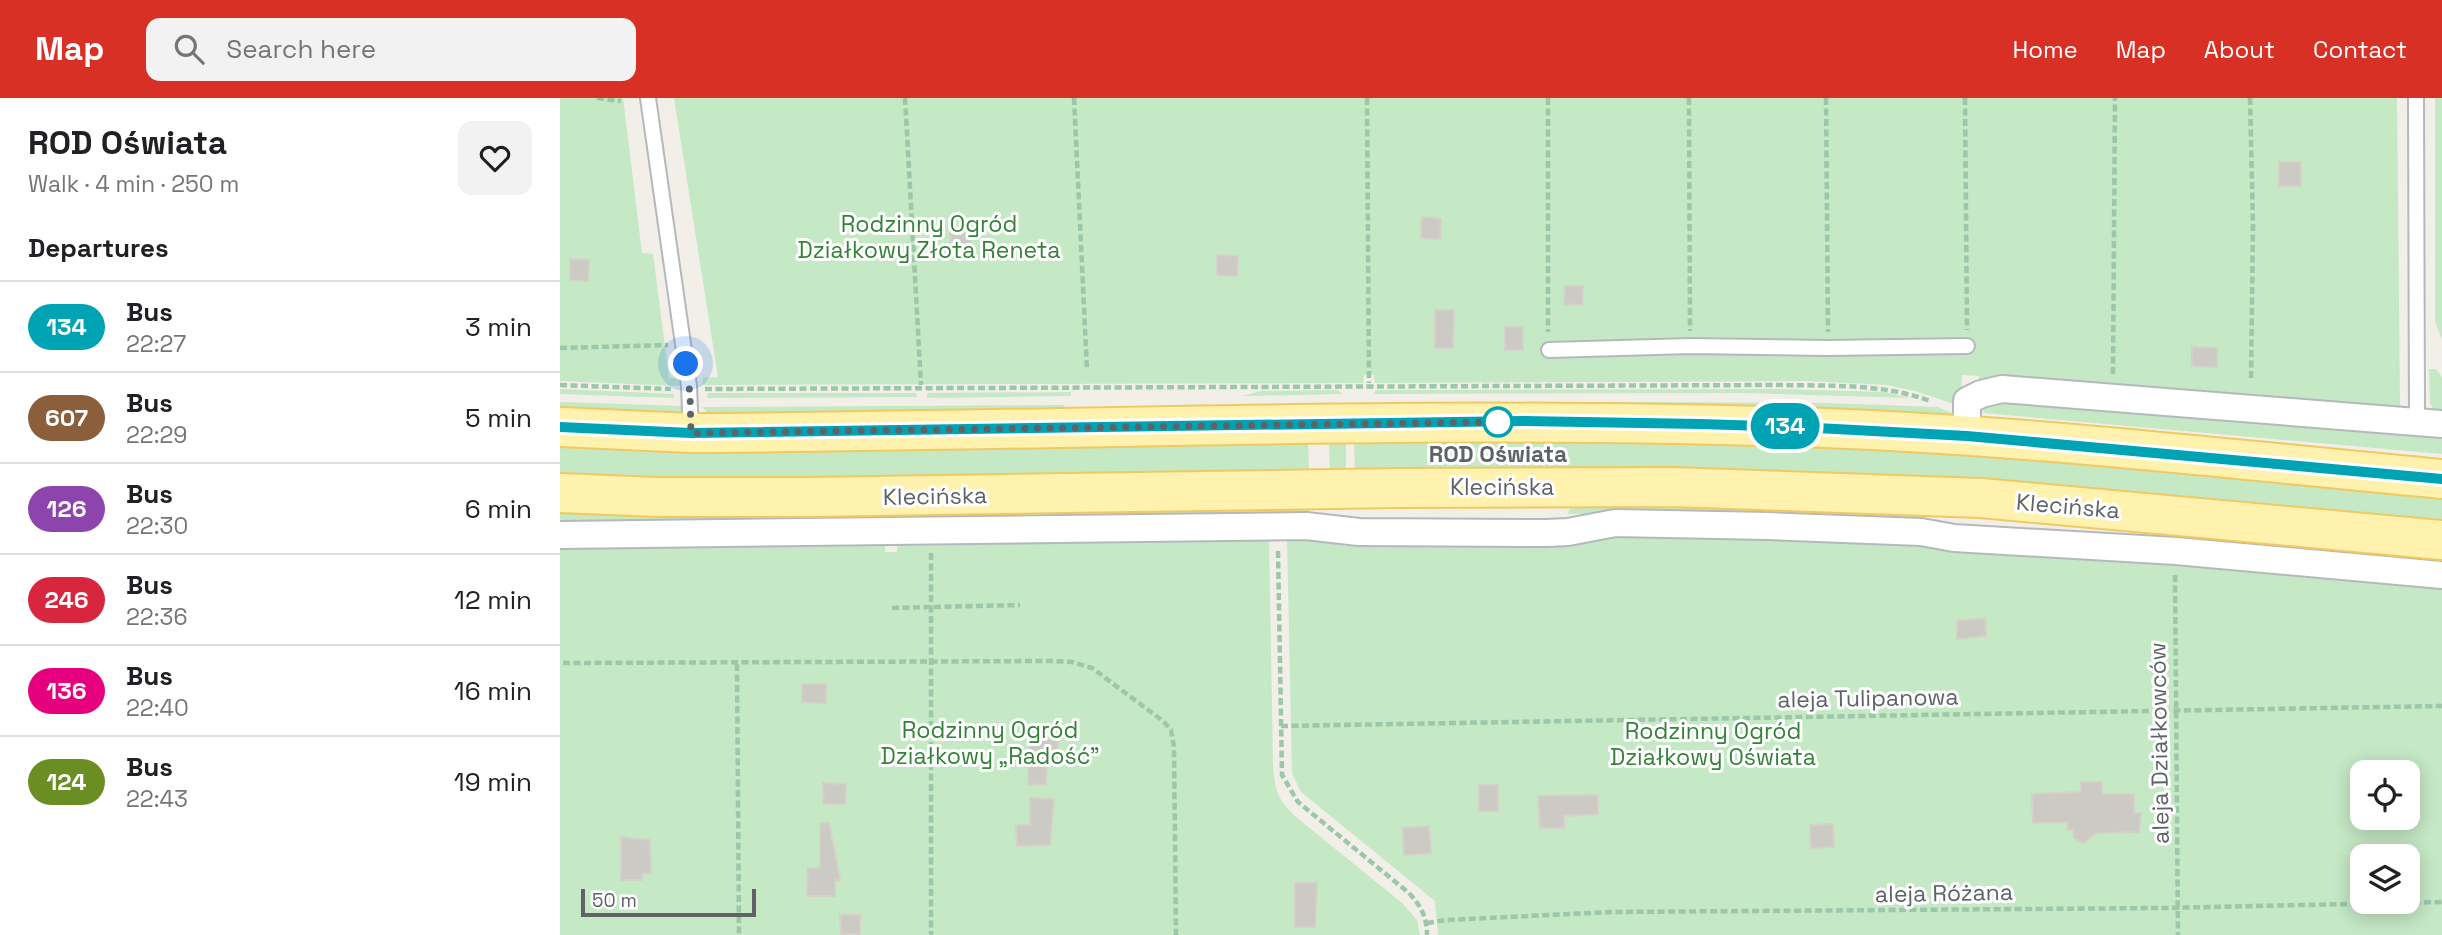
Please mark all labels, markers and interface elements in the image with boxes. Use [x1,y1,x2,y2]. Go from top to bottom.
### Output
search box [146,18,636,81]
text: Map [35,28,104,70]
icon: search [170,30,208,68]
text: Search here [226,32,376,66]
text: Home [2012,34,2078,65]
text: Map [2116,34,2166,65]
text: About [2204,34,2275,65]
text: Contact [2313,34,2407,65]
button: heart [458,121,532,195]
text: ROD Oświata [28,122,227,164]
text: Walk · 4 min · 250 m [28,169,239,199]
park label: Rodzinny Ogród Działkowy Złota Reneta [798,209,1060,265]
text: Departures [28,231,169,265]
text: Bus [126,295,173,329]
text: 3 min [465,310,532,344]
text: 134 [46,311,87,342]
text: 22:27 [126,329,186,359]
your location [668,346,703,381]
text: Bus [126,386,173,420]
text: 5 min [465,401,532,435]
text: 607 [45,402,88,433]
line badge: 134 [1745,403,1825,449]
marker: ROD Oświata [1483,407,1513,437]
text: 134 [1765,410,1805,441]
text: 22:29 [126,420,187,450]
place label: ROD Oświata [1429,439,1567,469]
street label: Klecińska [1450,472,1554,502]
text: Bus [126,477,173,511]
street label: Klecińska [883,480,987,512]
street label: Klecińska [2015,487,2121,525]
text: 6 min [465,492,532,526]
text: 126 [47,493,86,524]
text: 22:30 [126,511,188,541]
text: Bus [126,568,173,602]
text: 12 min [454,583,532,617]
text: 246 [45,584,88,615]
text: 22:36 [126,602,188,632]
street label: aleja Działkowców [2142,642,2176,844]
text: Bus [126,659,173,693]
text: 16 min [454,674,532,708]
text: 136 [46,675,87,706]
street label: aleja Tulipanowa [1777,681,1959,715]
text: 22:40 [126,693,189,723]
park label: Rodzinny Ogród Działkowy „Radość” [881,715,1099,771]
park label: Rodzinny Ogród Działkowy Oświata [1610,716,1816,772]
text: Bus [126,750,173,784]
map controls [2350,760,2420,914]
button: locate [2350,760,2420,830]
text: 19 min [454,765,532,799]
text: 124 [47,766,86,797]
text: 22:43 [126,784,188,814]
button: layers [2350,844,2420,914]
street label: aleja Różana [1875,877,2013,909]
scale bar [581,886,756,918]
text: 50 m [592,888,637,913]

